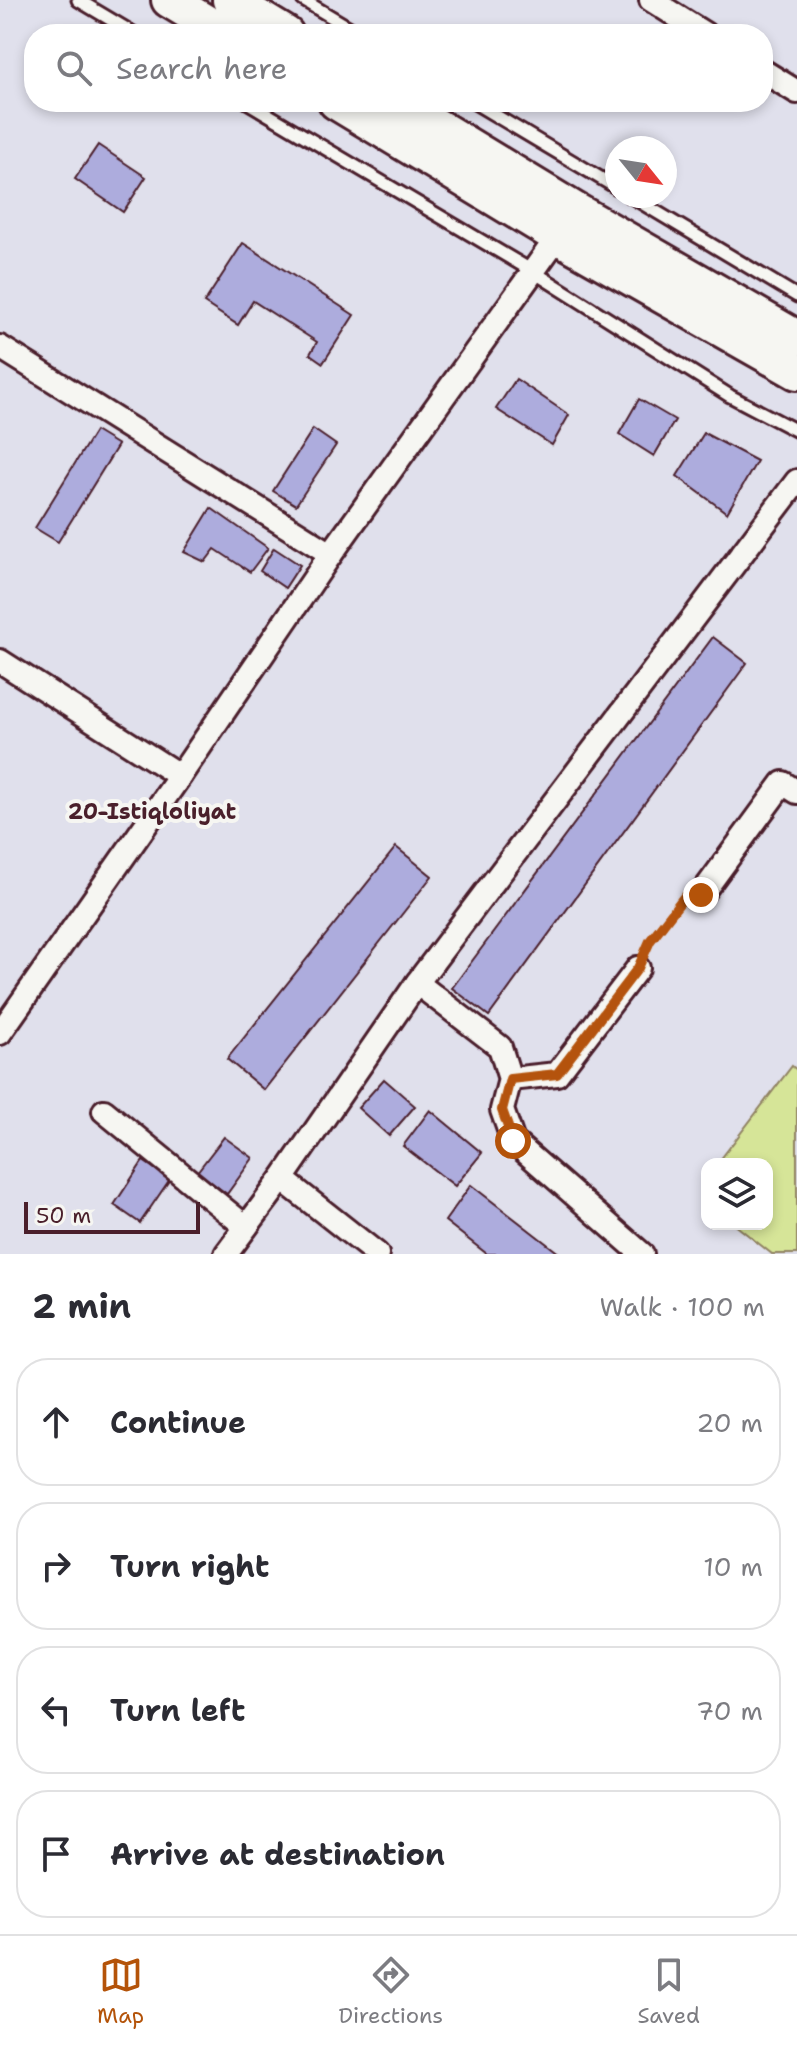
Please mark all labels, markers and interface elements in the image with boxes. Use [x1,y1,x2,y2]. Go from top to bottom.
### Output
search box [24,24,773,112]
icon: search [52,46,96,90]
text: Search here [116,48,287,89]
north arrow [605,136,677,208]
district label: 20-Istiqloliyat [68,797,237,826]
route end [683,877,719,913]
route start [495,1123,531,1159]
map controls [701,1158,773,1230]
button: layers [701,1158,773,1230]
scale bar [24,1198,200,1234]
text: 50 m [36,1201,91,1230]
text: 2 min [32,1283,131,1329]
text: Walk · 100 m [599,1289,765,1324]
icon: ahead [34,1400,78,1444]
text: Continue [110,1402,246,1443]
text: 20 m [696,1405,763,1440]
icon: right [34,1544,78,1588]
text: Turn right [110,1546,269,1587]
text: 10 m [703,1549,763,1584]
icon: left [34,1688,78,1732]
text: Turn left [110,1690,245,1731]
text: 70 m [696,1693,763,1728]
icon: arrive [34,1832,78,1876]
text: Arrive at destination [110,1834,445,1875]
tab: Map [97,1953,144,2030]
tab: Directions [338,1953,443,2030]
tab: Saved [637,1953,700,2030]

